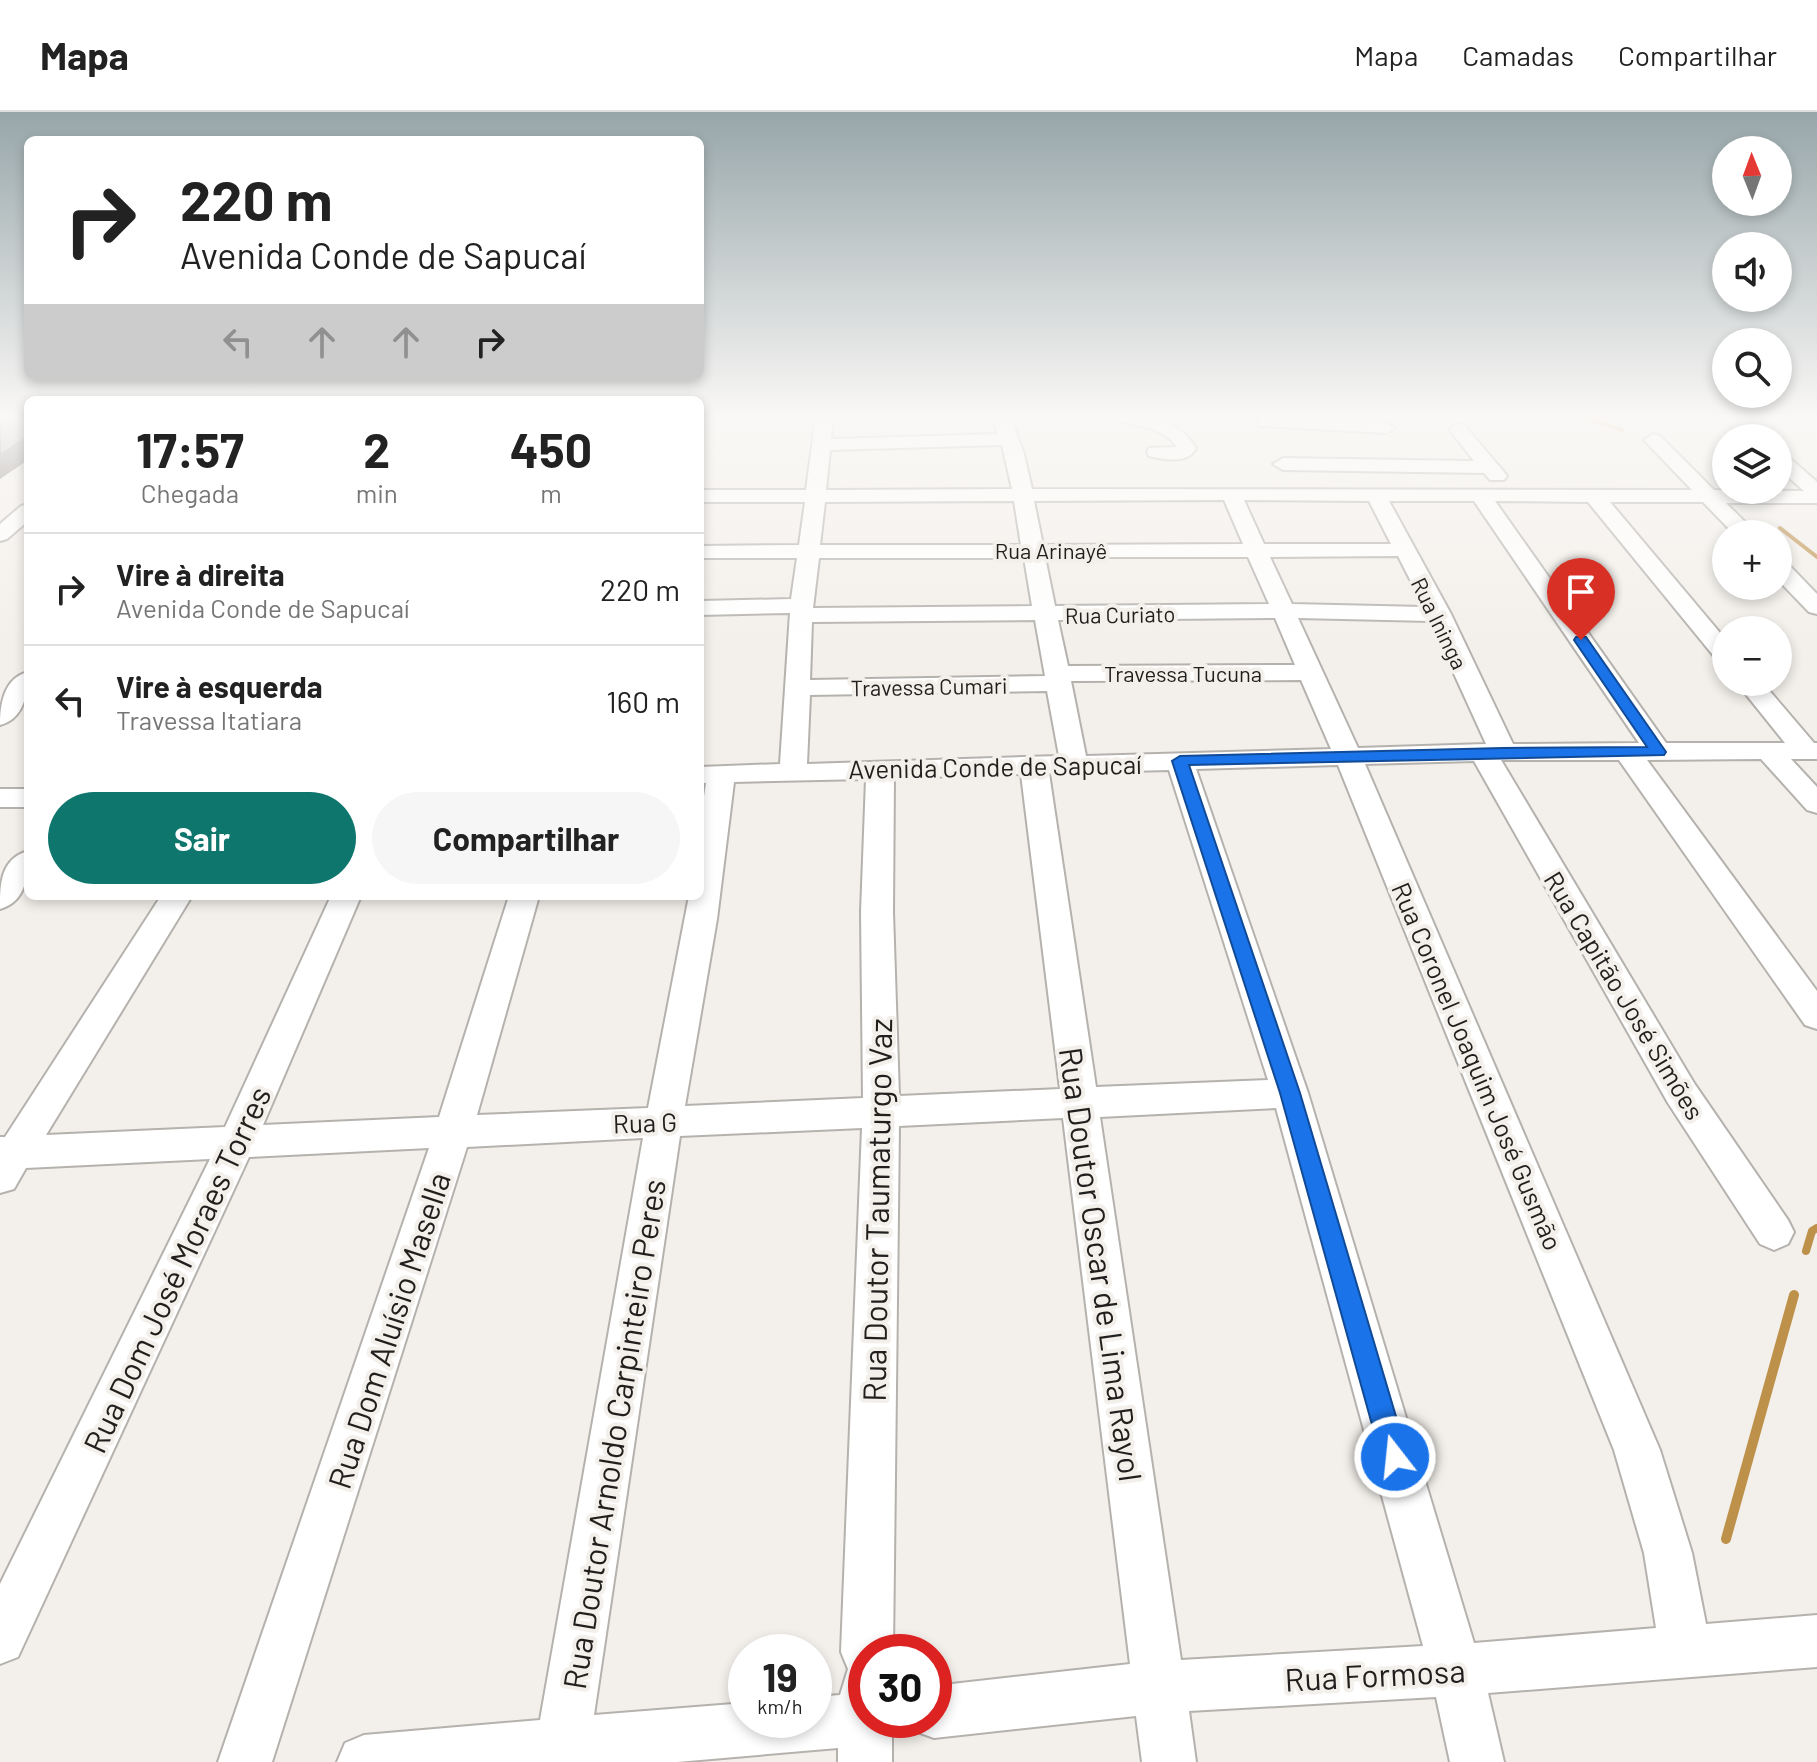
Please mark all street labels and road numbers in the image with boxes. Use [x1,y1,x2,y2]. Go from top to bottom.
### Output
street label: Rua Arinayê [995,537,1107,563]
street label: Rua Ininga [1407,573,1473,673]
street label: Rua Curiato [1065,600,1175,628]
street label: Travessa Tucuna [1104,660,1262,686]
street label: Travessa Cumari [850,672,1008,700]
street label: Avenida Conde de Sapucaí [848,748,1142,784]
street label: Rua Capitão José Simões [1539,865,1711,1125]
street label: Rua Coronel Joaquim José Gusmão [1386,877,1570,1255]
street label: Rua Doutor Taumaturgo Vaz [854,1018,898,1402]
street label: Rua Doutor Oscar de Lima Rayol [1053,1044,1151,1484]
street label: Rua Dom José Moraes Torres [74,1080,278,1458]
street label: Rua G [612,1105,678,1139]
street label: Rua Dom Aluísio Masella [319,1167,457,1493]
street label: Rua Doutor Arnoldo Carpinteiro Peres [554,1176,672,1692]
street label: Rua Formosa [1284,1650,1466,1698]

